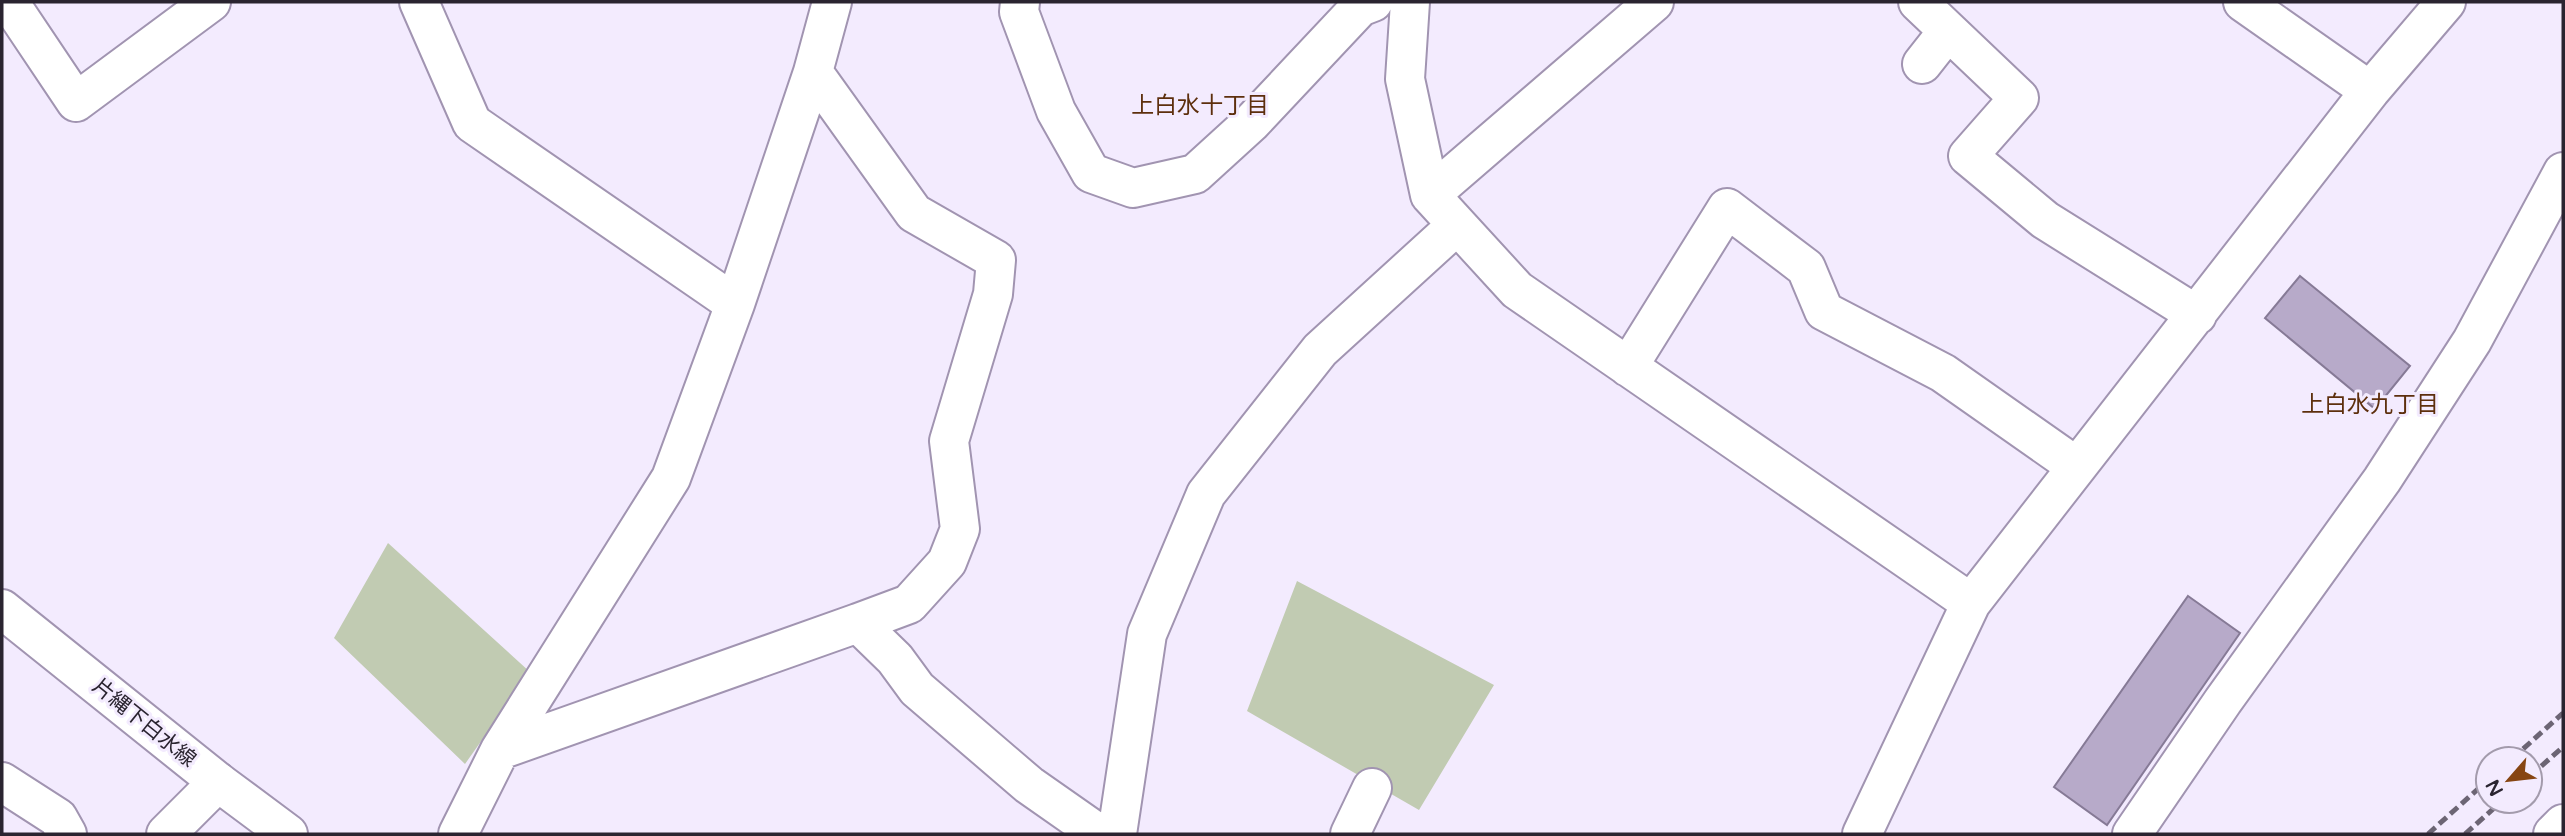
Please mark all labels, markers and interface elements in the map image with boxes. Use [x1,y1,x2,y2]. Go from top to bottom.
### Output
district label: 上白水十丁目 [1131,92,1269,120]
district label: 上白水九丁目 [2301,391,2439,419]
street label: 片縄下白水線 [87,674,201,772]
north arrow [2474,745,2544,815]
text: N [2482,776,2508,799]

